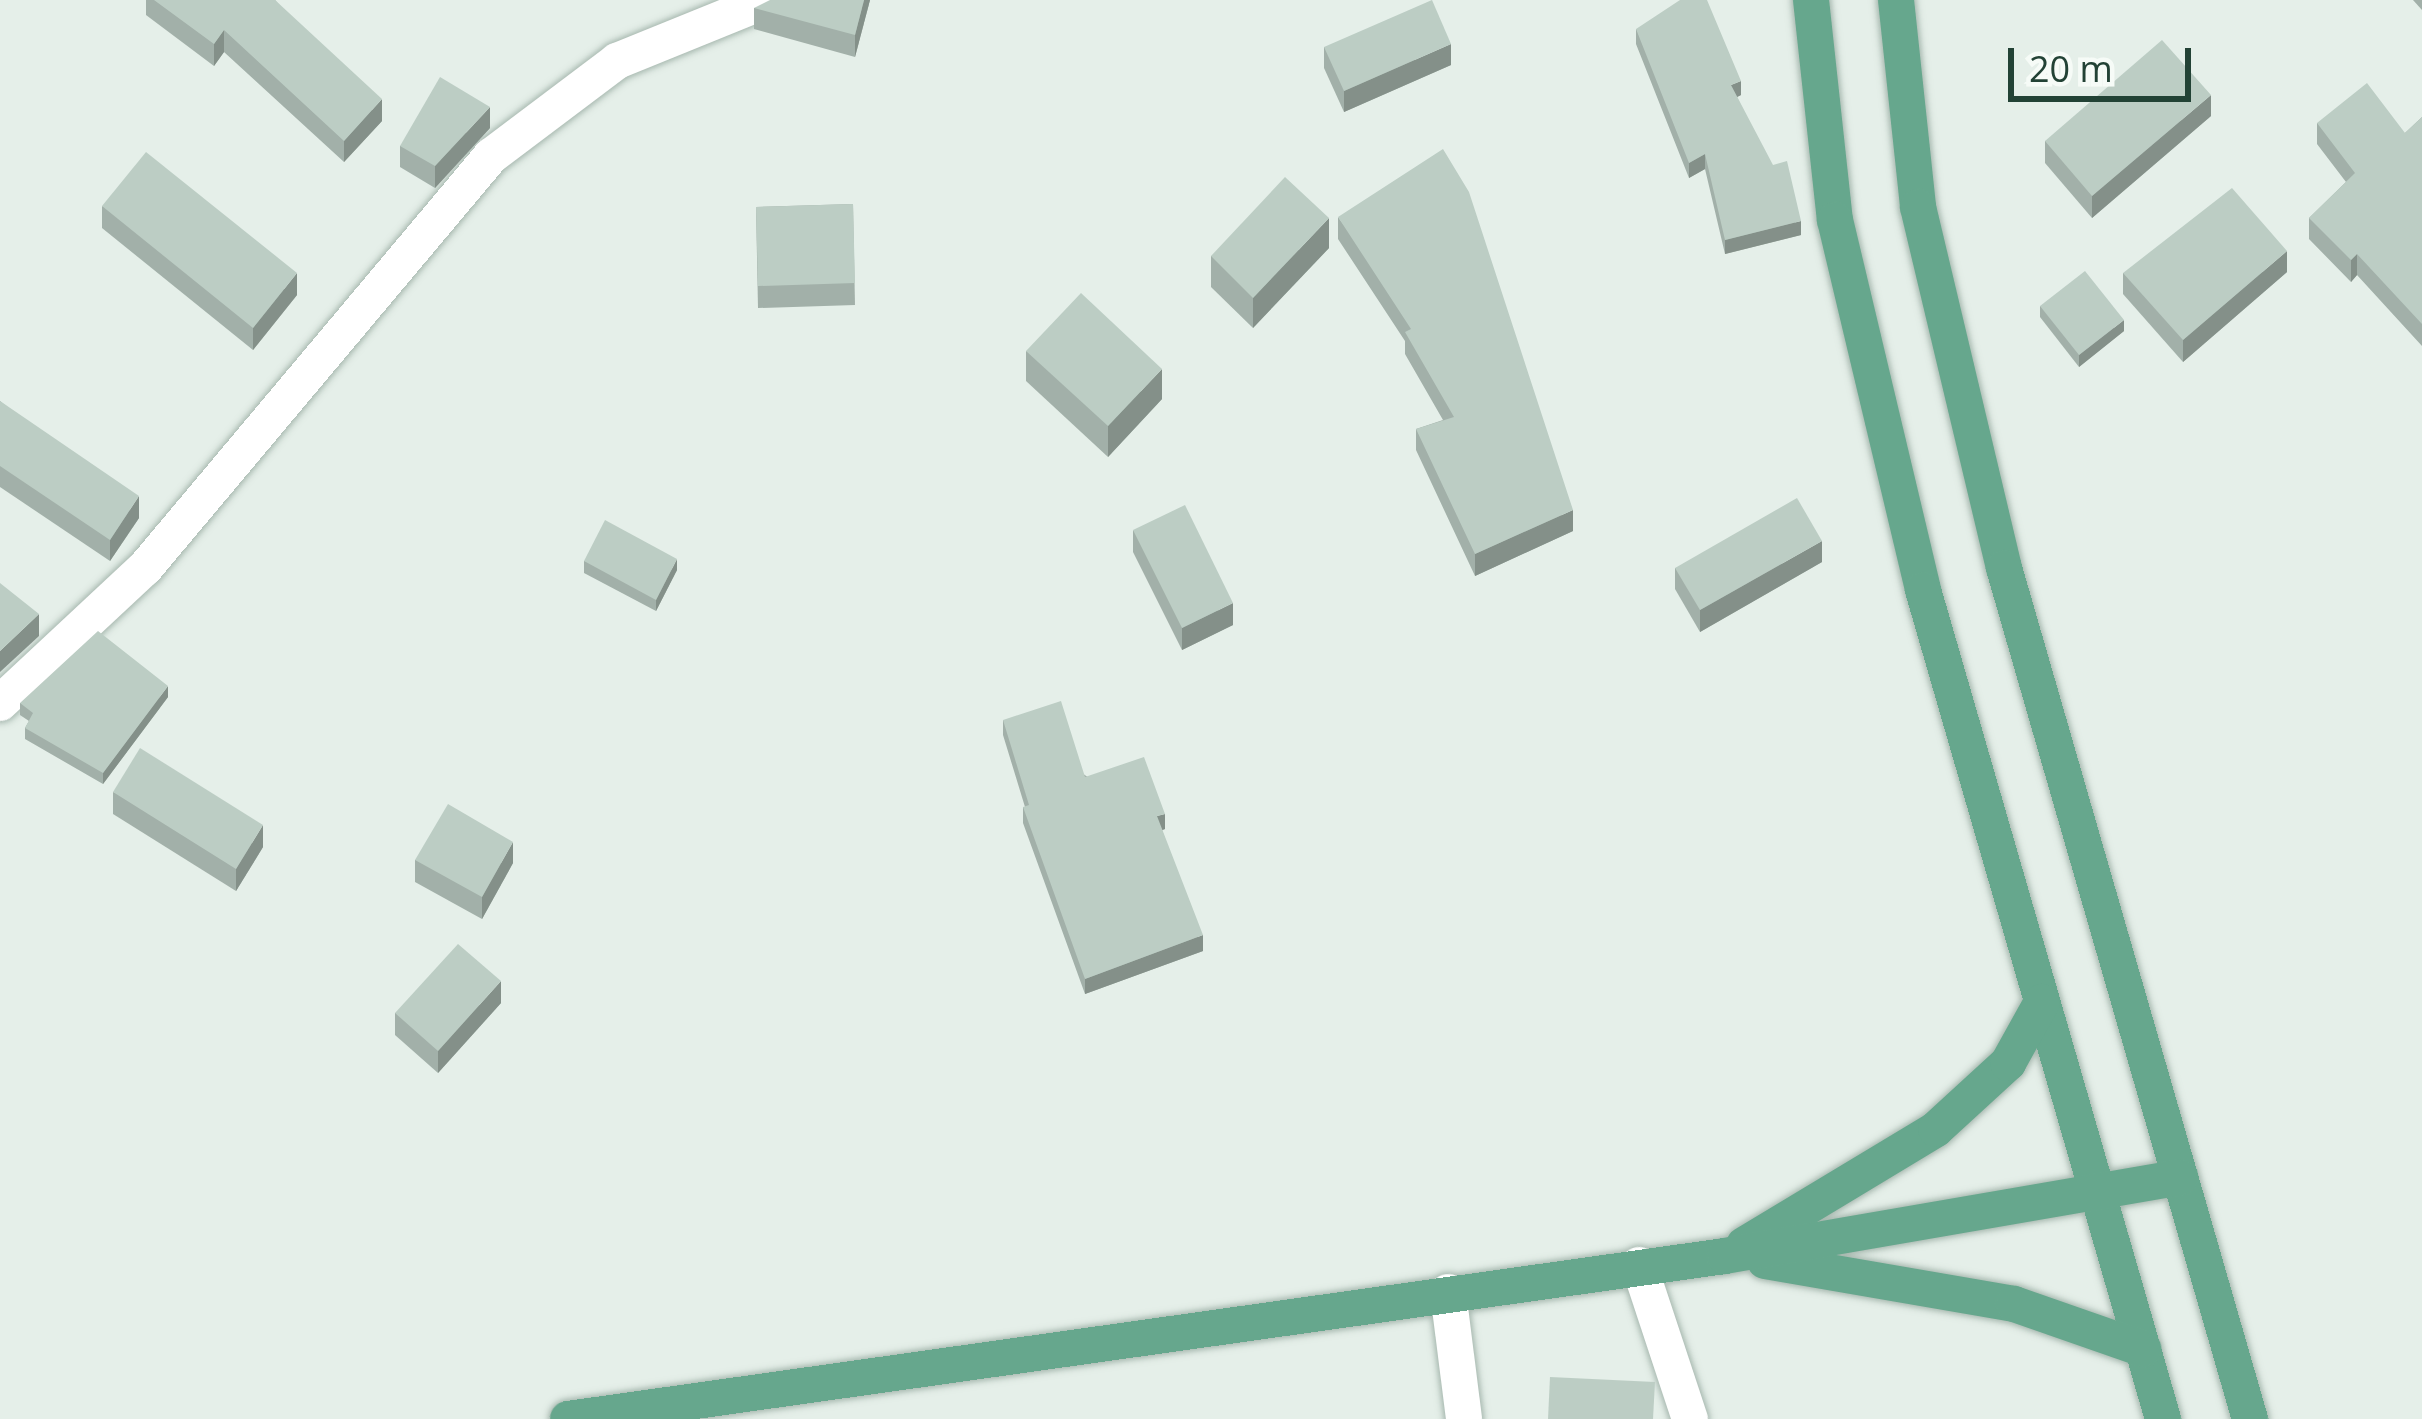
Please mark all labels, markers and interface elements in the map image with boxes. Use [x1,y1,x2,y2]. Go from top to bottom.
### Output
scale bar [2014,24,2197,98]
text: 20 m [2029,44,2113,93]

